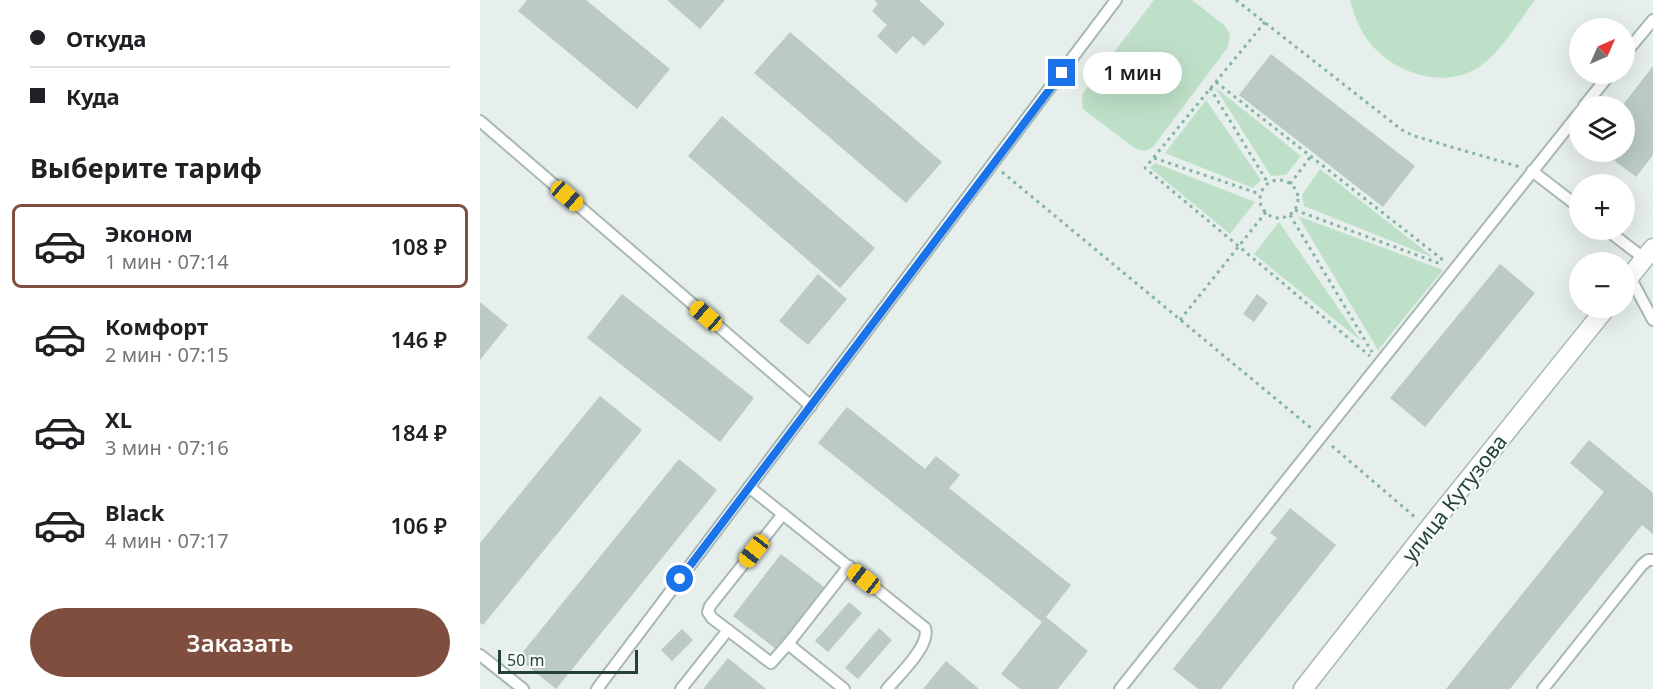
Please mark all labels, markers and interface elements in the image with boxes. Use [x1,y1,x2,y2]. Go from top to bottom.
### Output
north arrow [1569,18,1635,84]
map controls [1569,18,1635,318]
text: Откуда [66,23,146,53]
callout: 1 мин [1083,52,1182,94]
route end [1048,59,1075,86]
text: 1 мин [1103,59,1162,86]
text: Куда [66,81,120,111]
button: layers [1569,96,1635,162]
text: Выберите тариф [30,149,262,186]
button: + [1569,174,1635,240]
car [548,177,586,215]
text: Эконом [105,218,193,248]
icon: car [33,219,87,273]
text: 108 ₽ [390,231,447,261]
text: 1 мин · 07:14 [105,248,229,275]
button: − [1569,252,1635,318]
car [687,297,725,335]
text: Комфорт [105,311,208,341]
icon: car [33,312,87,366]
text: 146 ₽ [390,324,447,354]
text: 2 мин · 07:15 [105,341,229,368]
text: XL [105,404,132,434]
icon: car [33,405,87,459]
text: 184 ₽ [390,417,447,447]
street label: улица Кутузова [1395,428,1513,568]
text: 3 мин · 07:16 [105,434,229,461]
text: Black [105,497,164,527]
icon: car [33,498,87,552]
text: 106 ₽ [390,510,447,540]
text: 4 мин · 07:17 [105,527,229,554]
car [736,531,772,571]
car [844,561,884,597]
route start [666,565,693,592]
button: Заказать [30,608,450,677]
scale bar [498,647,638,674]
text: 50 m [507,649,544,671]

